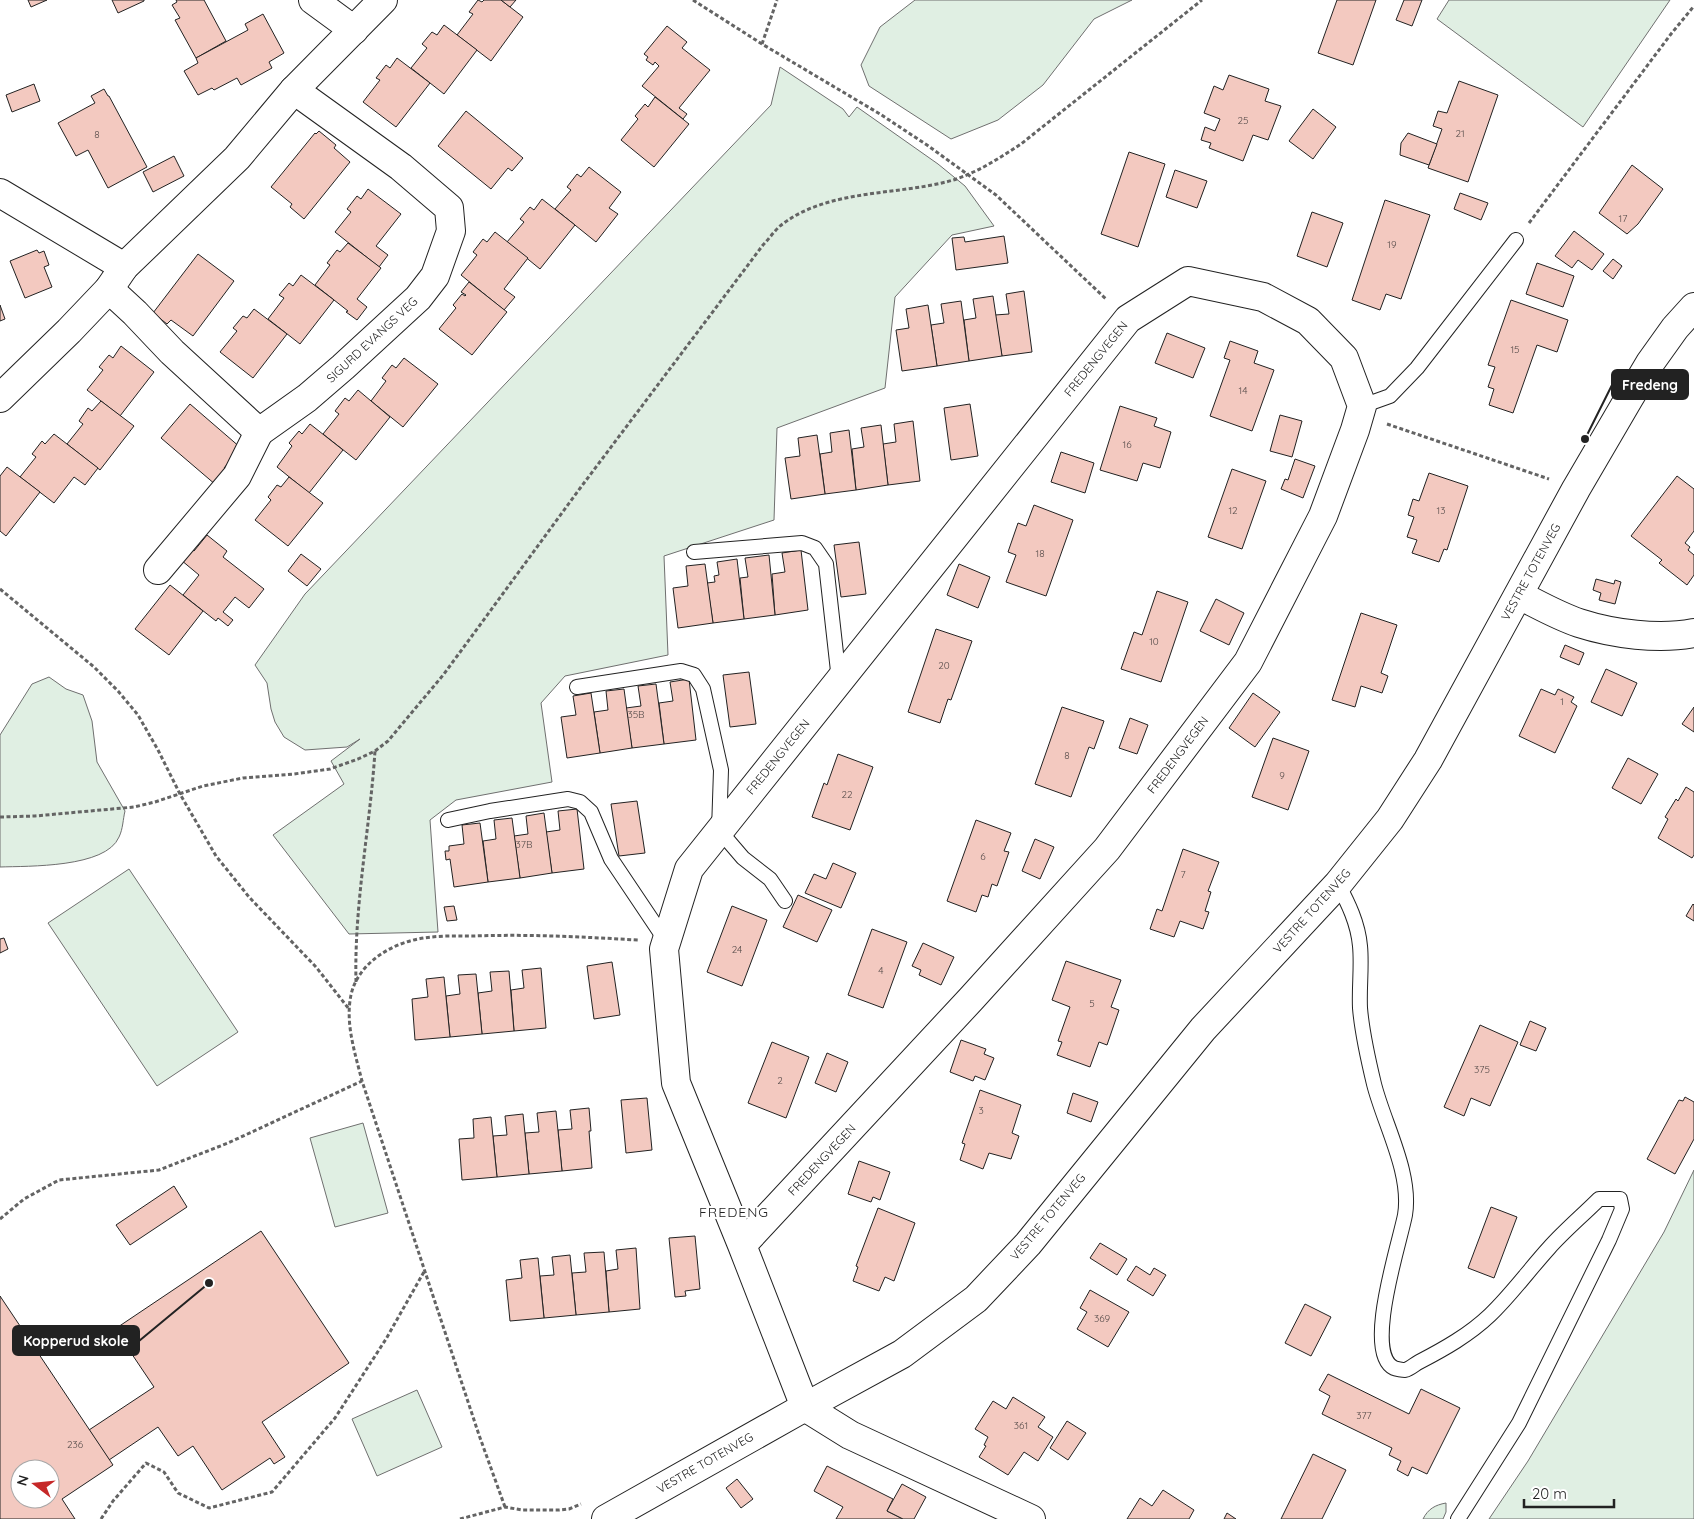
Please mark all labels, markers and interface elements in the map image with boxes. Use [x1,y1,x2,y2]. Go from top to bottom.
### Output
house number: 25 [1238,114,1249,127]
house number: 21 [1455,127,1465,140]
house number: 8 [94,128,100,141]
house number: 17 [1619,212,1627,225]
house number: 19 [1387,238,1397,251]
street label: SIGURD EVANGS VEG [323,294,420,386]
street label: FREDENGVEGEN [1061,318,1131,399]
house number: 15 [1510,343,1520,356]
callout: Fredeng [1612,370,1688,399]
text: Fredeng [1622,376,1678,394]
house number: 14 [1239,384,1247,397]
house number: 16 [1122,438,1132,451]
house number: 12 [1228,504,1238,517]
house number: 13 [1437,504,1445,517]
street label: VESTRE TOTENVEG [1498,521,1564,623]
house number: 18 [1035,547,1045,560]
house number: 10 [1149,635,1159,648]
house number: 20 [938,659,950,672]
house number: 1 [1560,695,1564,708]
house number: 35B [627,708,645,721]
street label: FREDENGVEGEN [1144,713,1211,796]
street label: FREDENGVEGEN [743,716,813,797]
house number: 8 [1064,749,1070,762]
house number: 9 [1279,769,1285,782]
house number: 22 [841,788,853,801]
house number: 37B [516,838,533,851]
house number: 6 [980,850,986,863]
street label: VESTRE TOTENVEG [1270,865,1354,956]
house number: 7 [1180,868,1186,881]
house number: 24 [732,943,742,956]
house number: 4 [878,964,884,977]
house number: 5 [1089,997,1095,1010]
house number: 375 [1474,1063,1490,1076]
house number: 2 [777,1074,783,1087]
house number: 3 [978,1104,984,1117]
street label: FREDENGVEGEN [785,1121,859,1199]
street label: VESTRE TOTENVEG [1007,1170,1088,1263]
district label: FREDENG [699,1203,769,1221]
house number: 369 [1094,1312,1111,1325]
callout: Kopperud skole [13,1326,139,1355]
text: Kopperud skole [23,1332,129,1350]
house number: 377 [1356,1409,1372,1422]
house number: 361 [1014,1419,1028,1432]
street label: VESTRE TOTENVEG [654,1429,756,1496]
house number: 236 [67,1438,84,1451]
north arrow [10,1459,60,1509]
text: N [12,1473,33,1488]
scale bar [1524,1476,1614,1508]
text: 20 m [1532,1484,1567,1503]

